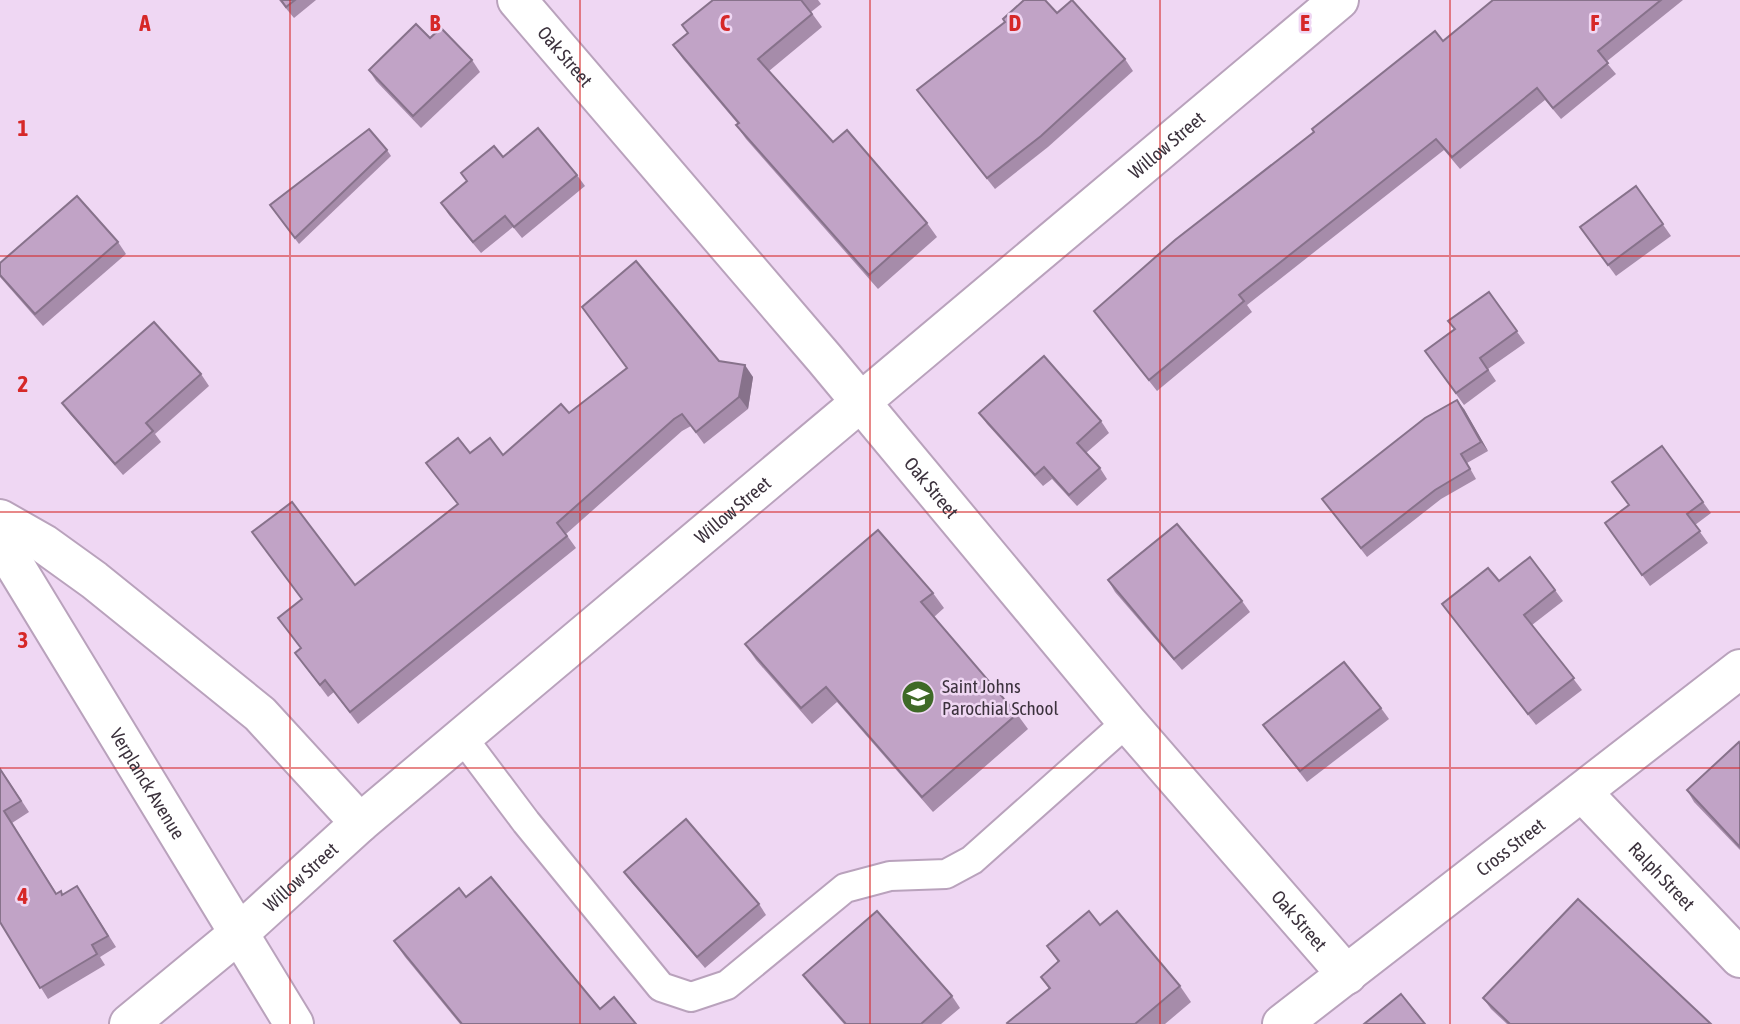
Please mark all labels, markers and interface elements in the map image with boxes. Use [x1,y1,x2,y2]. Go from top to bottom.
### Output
text: A [138,10,151,36]
text: B [430,10,441,36]
text: C [720,10,731,36]
text: D [1009,10,1022,36]
text: E [1300,10,1310,36]
text: F [1590,10,1600,36]
street label: Oak Street [533,21,597,91]
street label: Willow Street [1124,107,1209,183]
text: 1 [18,115,29,141]
text: 2 [18,371,28,397]
street label: Oak Street [900,452,963,522]
street label: Willow Street [690,472,775,548]
text: 3 [18,627,28,653]
place label: Saint Johns Parochial School [942,675,1059,719]
school or university icon: Saint Johns Parochial School [899,678,937,716]
street label: Verplanck Avenue [106,724,190,843]
street label: Cross Street [1472,813,1549,880]
street label: Ralph Street [1624,837,1700,915]
street label: Willow Street [259,838,342,916]
text: 4 [17,883,29,909]
street label: Oak Street [1267,886,1332,955]

